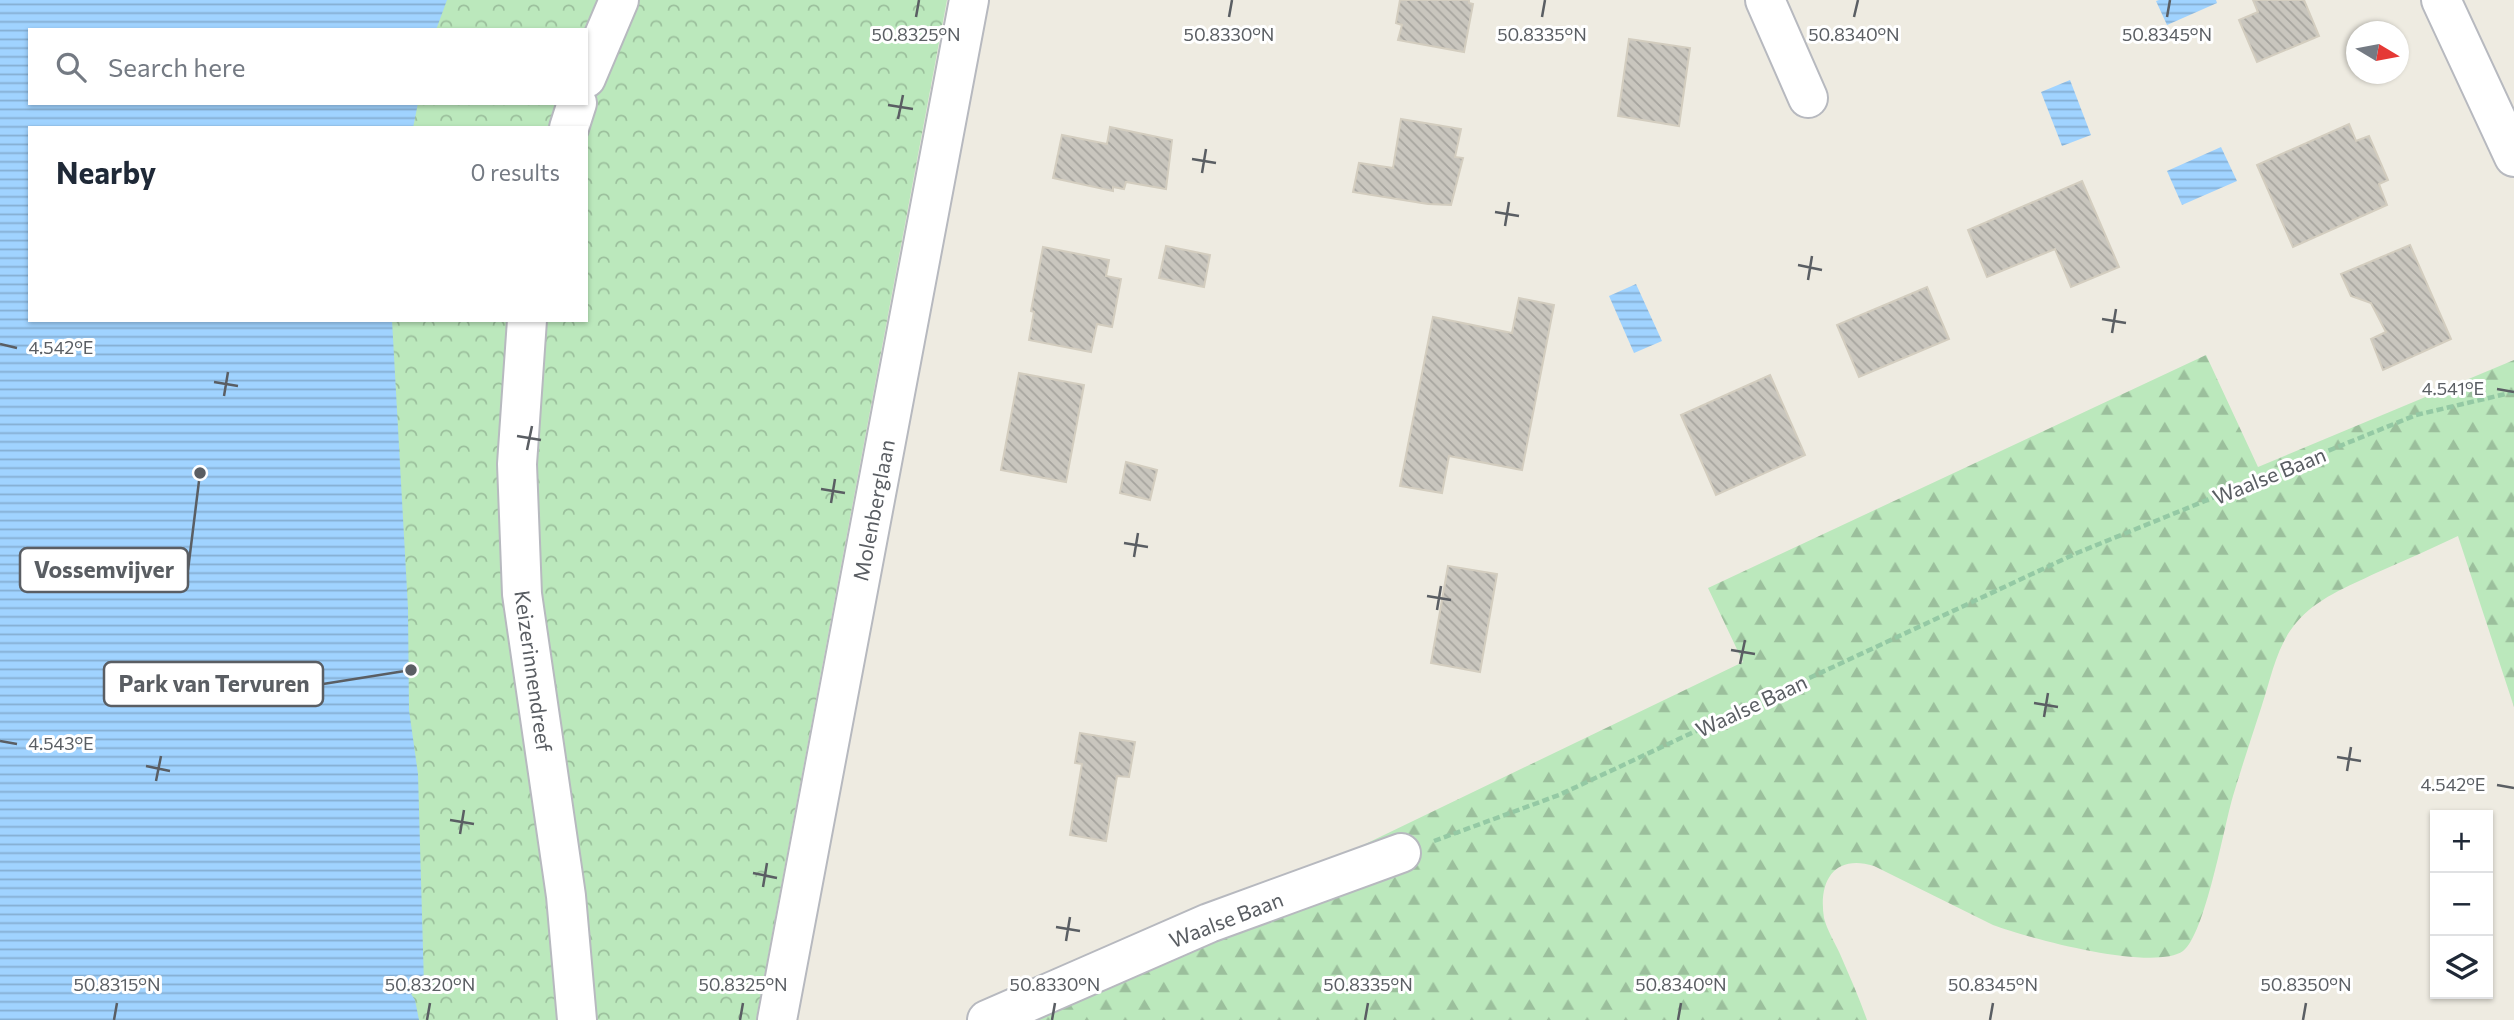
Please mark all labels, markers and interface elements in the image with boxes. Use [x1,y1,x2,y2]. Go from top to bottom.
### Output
north arrow [2346,21,2409,84]
text: 50.8325°N [871,23,961,45]
text: 50.8330°N [1184,23,1274,45]
text: 50.8335°N [1497,23,1587,45]
text: 50.8340°N [1808,23,1900,45]
text: 50.8345°N [2122,23,2212,45]
search box [28,28,588,105]
icon: search [52,48,90,86]
text: Search here [108,51,246,82]
text: Nearby [56,153,156,190]
text: 0 results [471,158,560,186]
text: 4.542°E [28,336,94,358]
text: 4.541°E [2422,377,2484,399]
street label: Molenberglaan [847,437,899,583]
street label: Waalse Baan [2209,441,2329,509]
callout: Vossemvijver [20,548,188,592]
text: Vossemvijver [34,555,175,583]
street label: Keizerinnendreef [510,589,558,754]
callout: Park van Tervuren [104,662,323,706]
street label: Waalse Baan [1691,668,1811,742]
text: Park van Tervuren [118,669,310,697]
text: 4.543°E [28,732,94,754]
text: 4.542°E [2420,773,2486,795]
map controls [2430,810,2493,999]
button: + [2430,810,2493,873]
button: − [2430,873,2493,936]
street label: Waalse Baan [1166,886,1286,952]
button: layers [2430,936,2493,999]
text: 50.8315°N [74,973,160,995]
text: 50.8320°N [385,973,475,995]
text: 50.8325°N [698,973,788,995]
text: 50.8330°N [1010,973,1100,995]
text: 50.8335°N [1323,973,1413,995]
text: 50.8340°N [1635,973,1727,995]
text: 50.8345°N [1948,973,2038,995]
text: 50.8350°N [2261,973,2351,995]

